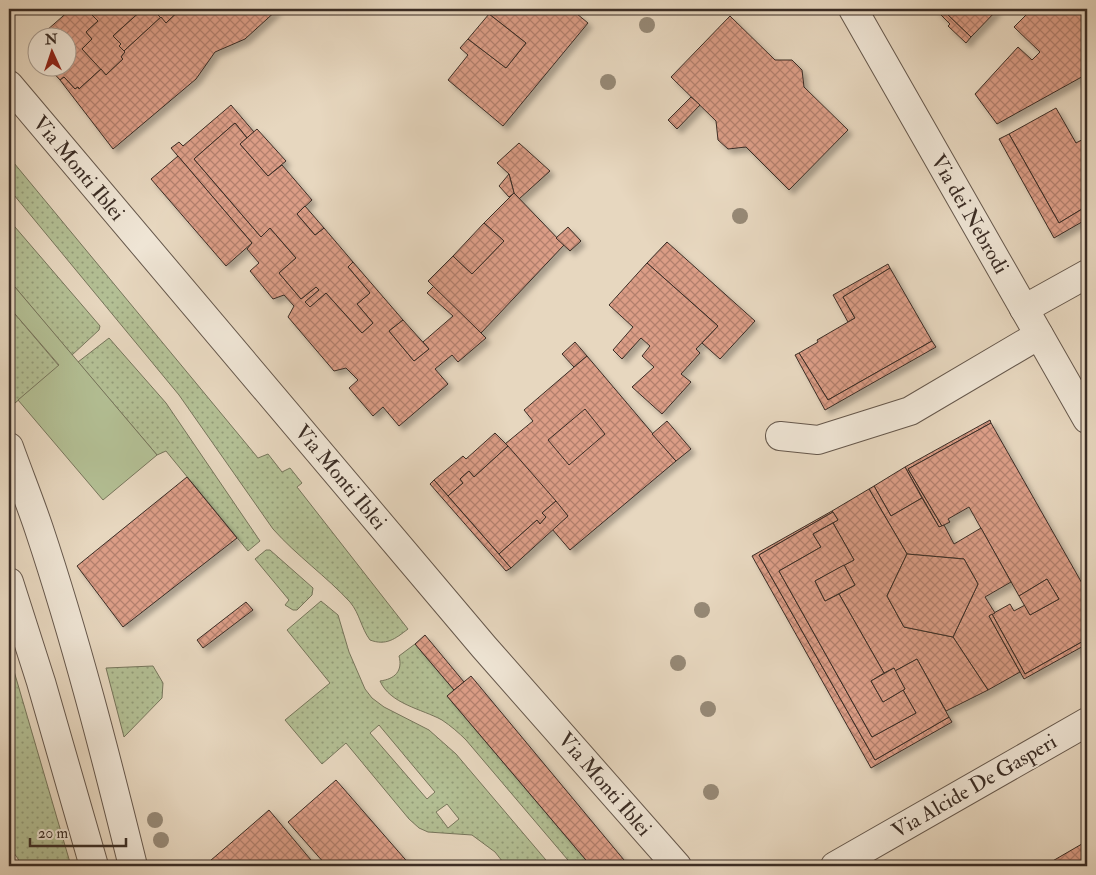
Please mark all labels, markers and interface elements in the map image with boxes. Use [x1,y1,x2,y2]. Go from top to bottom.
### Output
north arrow [28,28,78,78]
text: N [44,31,59,48]
street label: Via Monti Iblei [27,110,131,227]
street label: Via dei Nebrodi [924,150,1015,279]
street label: Via Monti Iblei [289,419,393,536]
street label: Via Monti Iblei [552,727,657,842]
street label: Via Alcide De Gasperi [887,728,1062,845]
scale bar [30,815,126,847]
text: 20 m [38,824,68,843]

